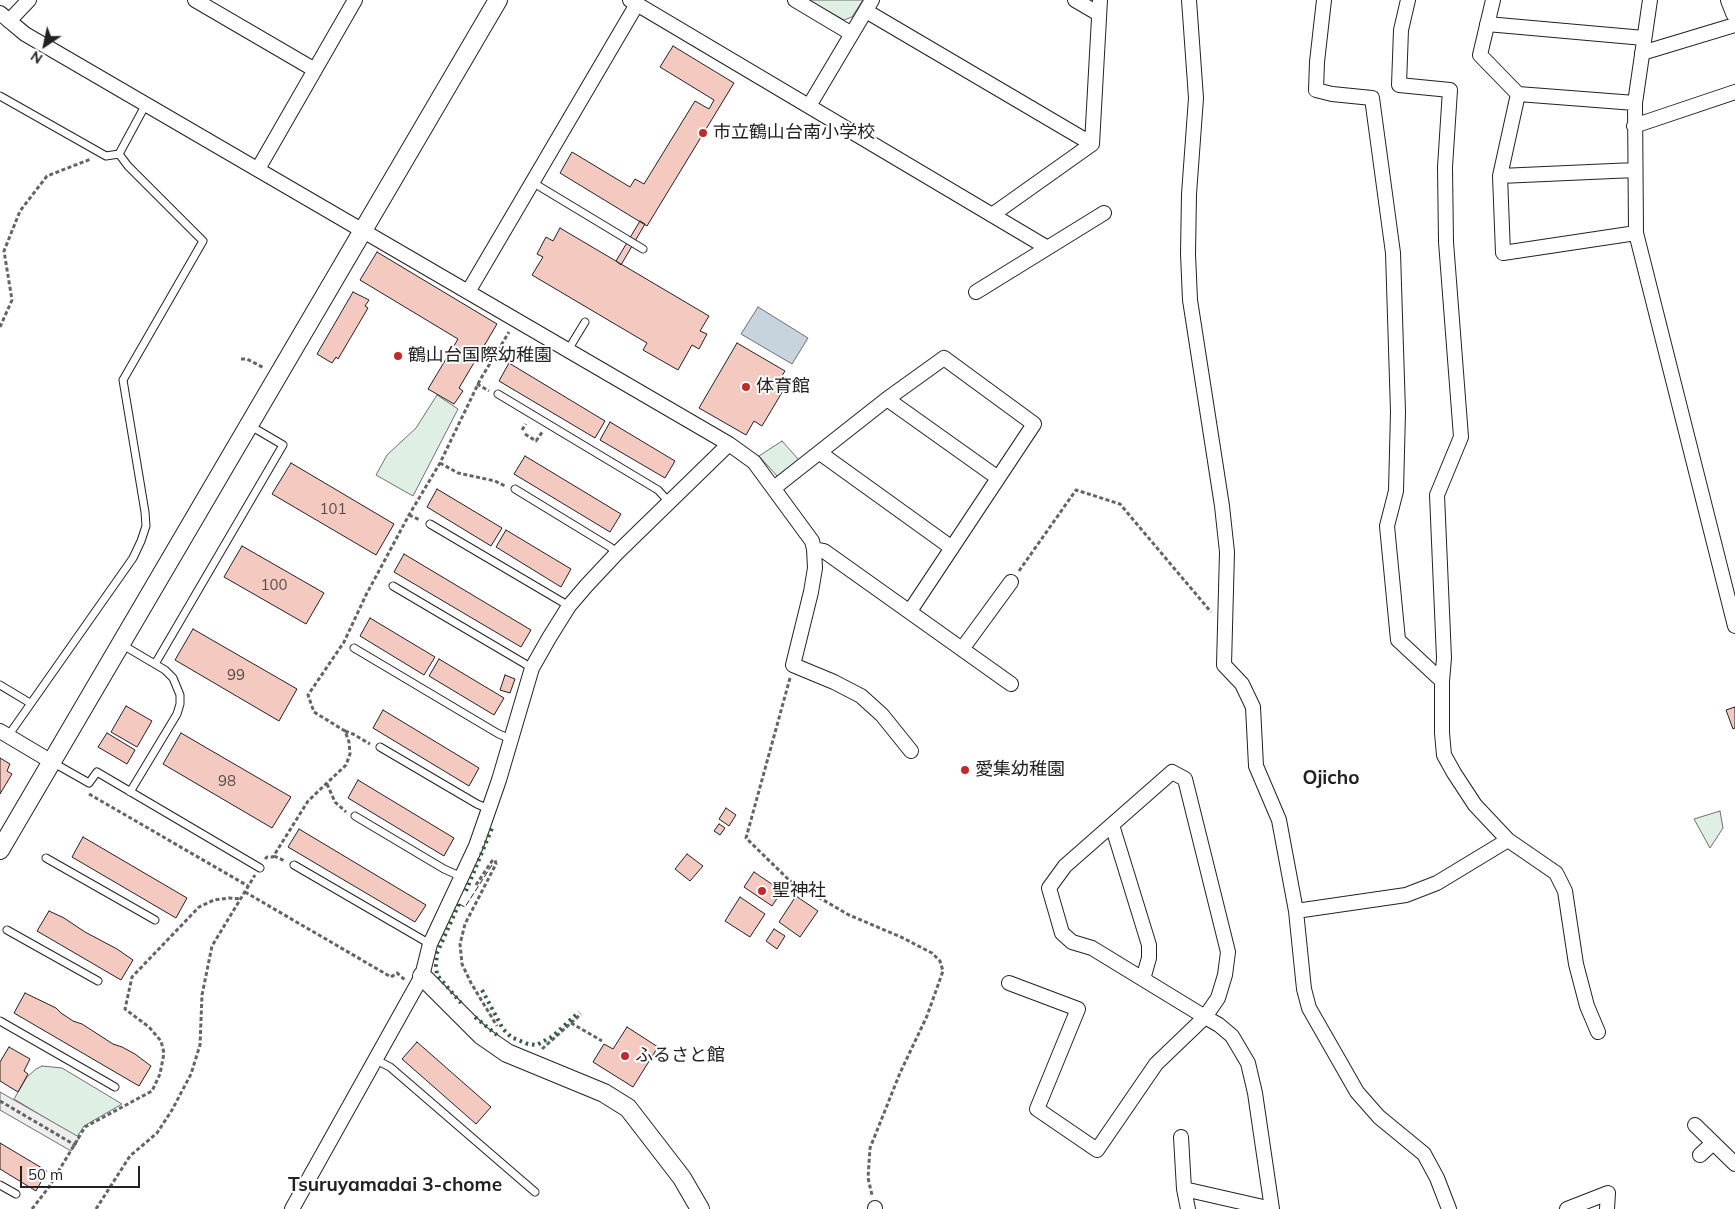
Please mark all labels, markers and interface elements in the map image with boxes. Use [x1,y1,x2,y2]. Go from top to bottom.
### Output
north arrow [20,20,70,70]
text: N [27,47,46,68]
place label: 市立鶴山台南小学校 [713,122,875,144]
marker: 市立鶴山台南小学校 [697,127,709,139]
place label: 鶴山台国際幼稚園 [408,345,552,367]
marker: 鶴山台国際幼稚園 [392,350,404,362]
place label: 体育館 [756,376,810,398]
marker: 体育館 [740,381,752,393]
house number: 101 [320,500,346,518]
house number: 100 [261,576,287,594]
house number: 99 [227,666,245,684]
place label: 愛集幼稚園 [975,759,1065,781]
marker: 愛集幼稚園 [959,764,971,776]
district label: Ojicho [1302,767,1360,789]
house number: 98 [218,772,236,790]
place label: 聖神社 [772,880,826,902]
marker: 聖神社 [756,885,768,897]
place label: ふるさと館 [635,1045,725,1067]
marker: ふるさと館 [619,1050,631,1062]
scale bar [22,1156,142,1188]
text: 50 m [28,1165,63,1184]
district label: Tsuruyamadai 3-chome [288,1174,502,1196]

